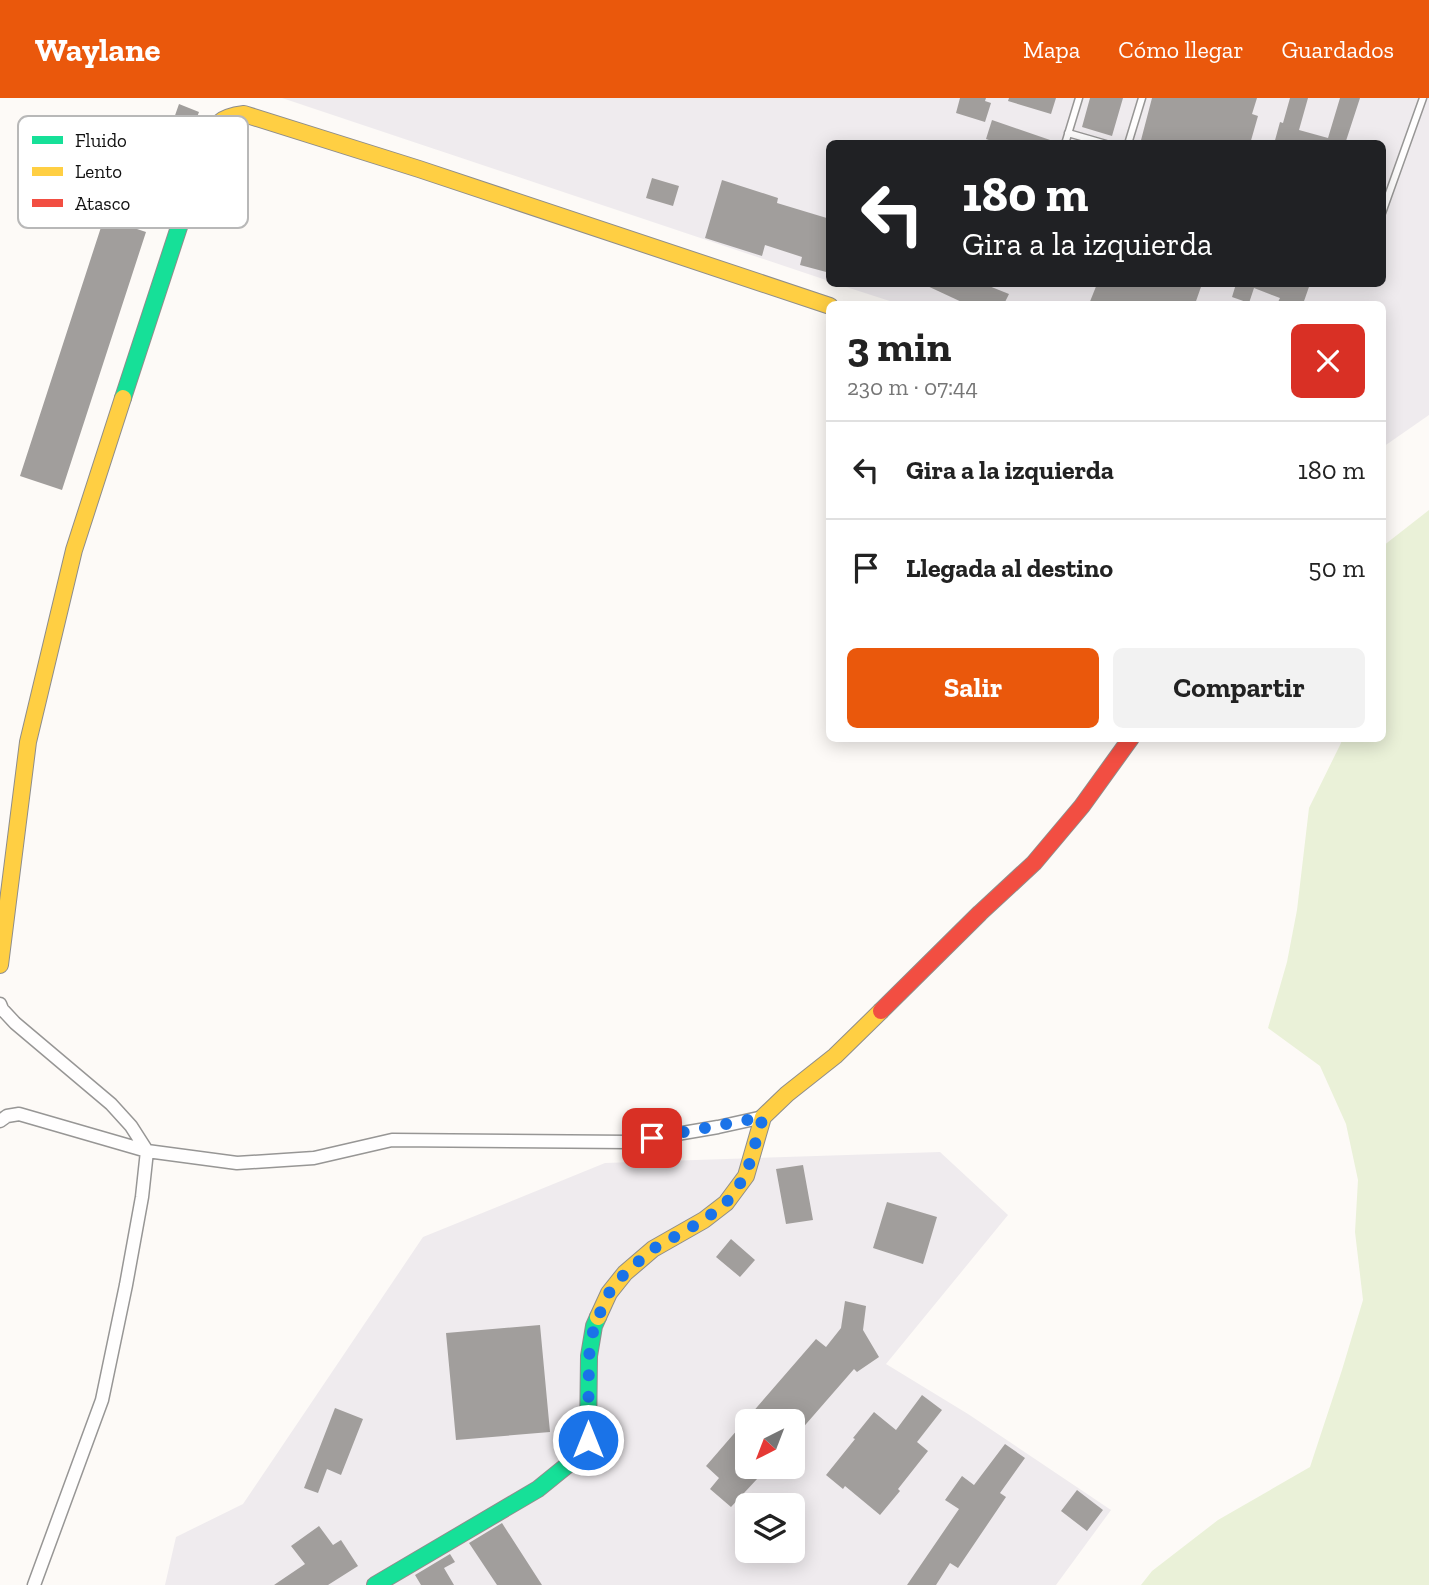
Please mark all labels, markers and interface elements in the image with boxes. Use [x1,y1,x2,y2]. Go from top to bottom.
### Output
text: Waylane [35,30,161,69]
text: Mapa [1023,35,1080,64]
text: Cómo llegar [1118,35,1244,64]
text: Guardados [1282,35,1394,64]
legend [18,116,248,228]
text: Fluido [75,129,127,152]
text: Lento [75,160,122,183]
text: 180 m [962,165,1089,224]
icon: left [847,168,938,259]
text: Atasco [75,192,130,215]
text: Gira a la izquierda [962,225,1213,263]
text: 3 min [847,321,952,372]
button: close [1291,324,1365,398]
text: 230 m · 07:44 [847,373,978,401]
icon: left [847,451,885,489]
text: Gira a la izquierda [906,454,1114,486]
text: 180 m [1298,454,1365,486]
icon: arrive [847,549,885,587]
text: Llegada al destino [906,552,1113,584]
text: 50 m [1308,552,1365,584]
button: Salir [847,648,1099,728]
button: Compartir [1113,648,1365,728]
pin [622,1108,682,1168]
icon: arrive [633,1119,671,1157]
position arrow [551,1403,625,1477]
north arrow [735,1409,805,1479]
map controls [735,1409,805,1563]
button: layers [735,1493,805,1563]

